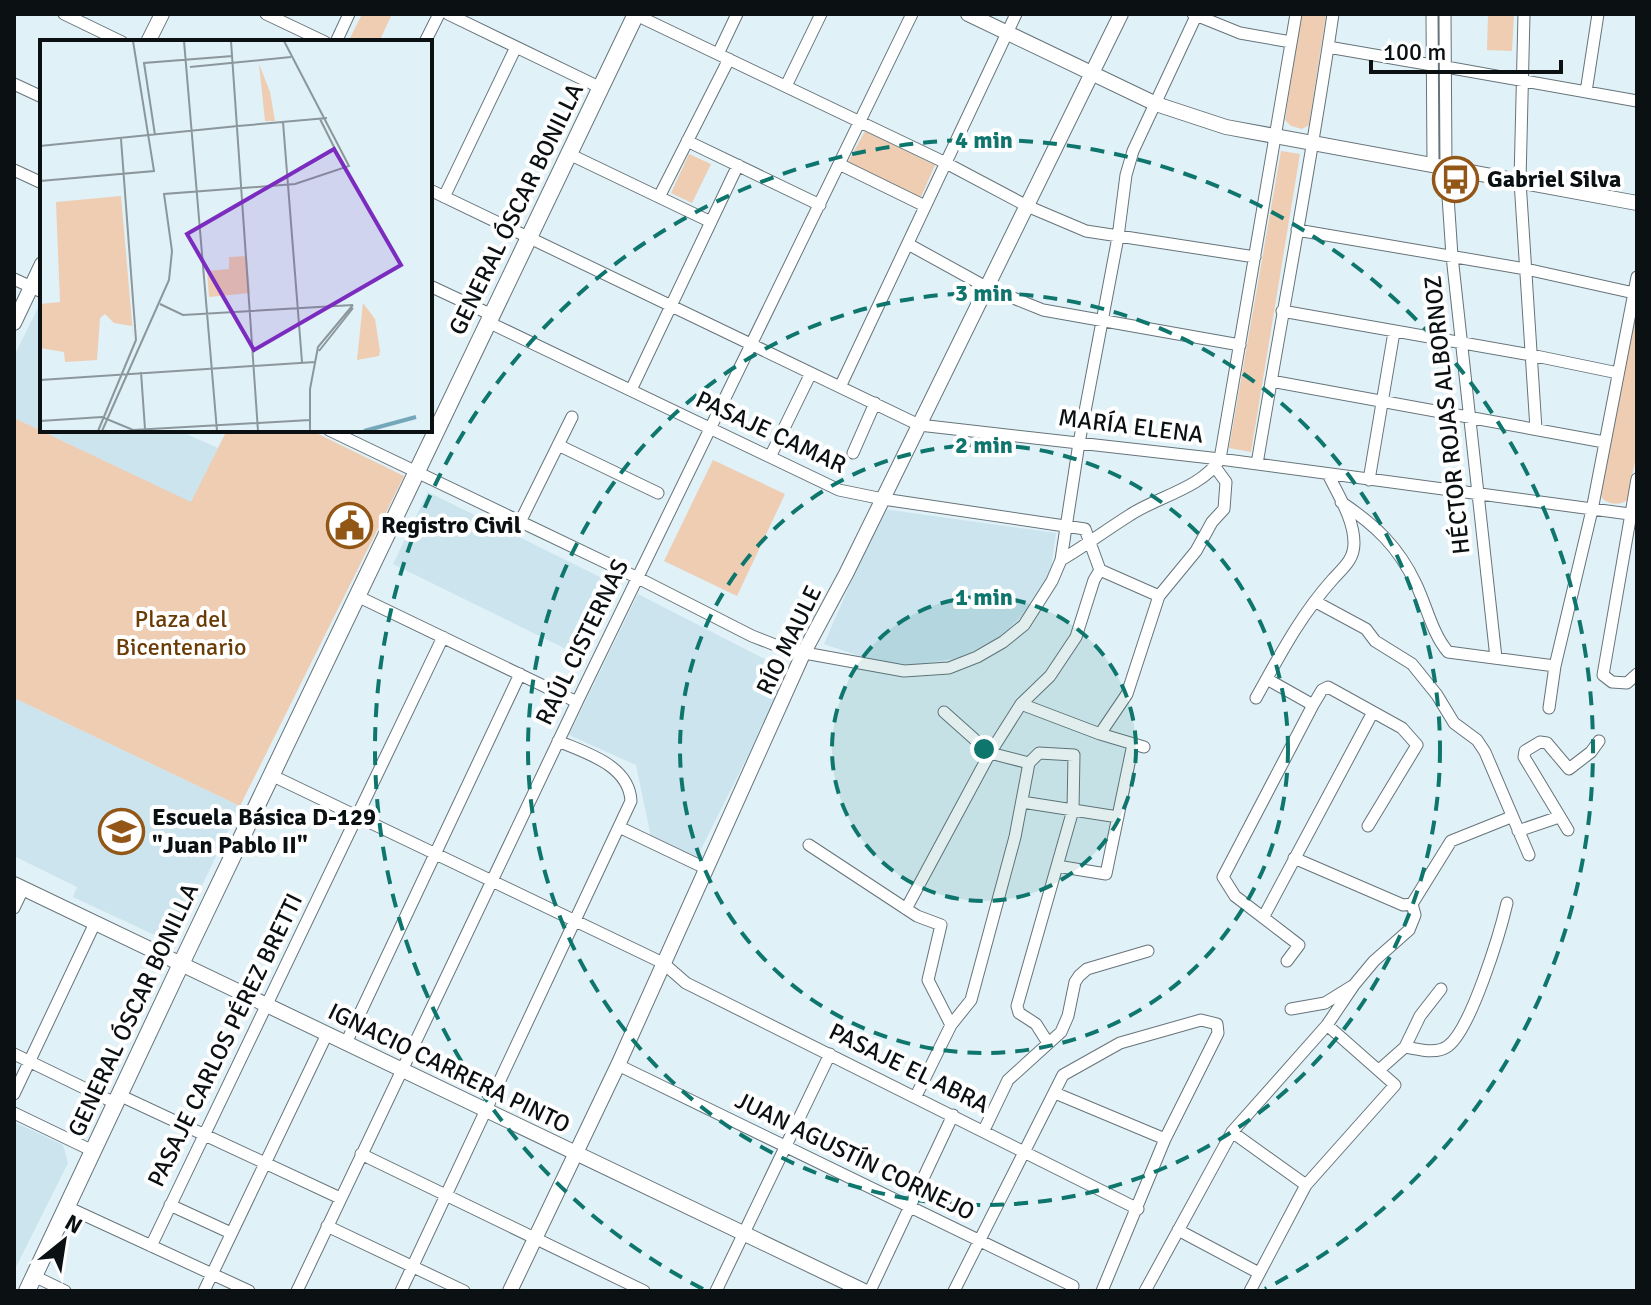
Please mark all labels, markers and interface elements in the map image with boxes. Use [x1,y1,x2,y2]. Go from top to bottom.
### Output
scale bar [1371,24,1561,74]
text: 100 m [1383,37,1446,67]
inset map [40,40,432,432]
street label: GENERAL ÓSCAR BONILLA [442,78,590,340]
text: 4 min [955,125,1013,155]
bus stop icon: Gabriel Silva [1432,155,1480,203]
place label: Gabriel Silva [1487,164,1621,194]
street label: HÉCTOR ROJAS ALBORNOZ [1417,274,1477,556]
text: 3 min [955,278,1013,308]
street label: PASAJE CAMAR [691,384,851,480]
street label: MARÍA ELENA [1057,402,1206,450]
text: 2 min [955,430,1013,460]
public building icon: Registro Civil [326,501,374,549]
place label: Registro Civil [381,510,522,540]
street label: RAÚL CISTERNAS [529,554,635,730]
street label: RÍO MAULE [750,580,828,700]
text: 1 min [955,582,1013,612]
park label: Plaza del Bicentenario [116,604,247,662]
centre of rings [970,735,998,763]
place label: Escuela Básica D-129 "Juan Pablo II" [152,802,376,860]
school or university icon: Escuela Básica D-129 "Juan Pablo II" [97,807,145,855]
street label: GENERAL ÓSCAR BONILLA [61,878,205,1142]
street label: PASAJE CARLOS PÉREZ BRETTI [141,888,309,1192]
street label: IGNACIO CARRERA PINTO [323,996,575,1140]
street label: PASAJE EL ABRA [824,1016,994,1120]
street label: JUAN AGUSTÍN CORNEJO [730,1085,980,1227]
north arrow [24,1201,104,1281]
text: N [60,1209,87,1240]

